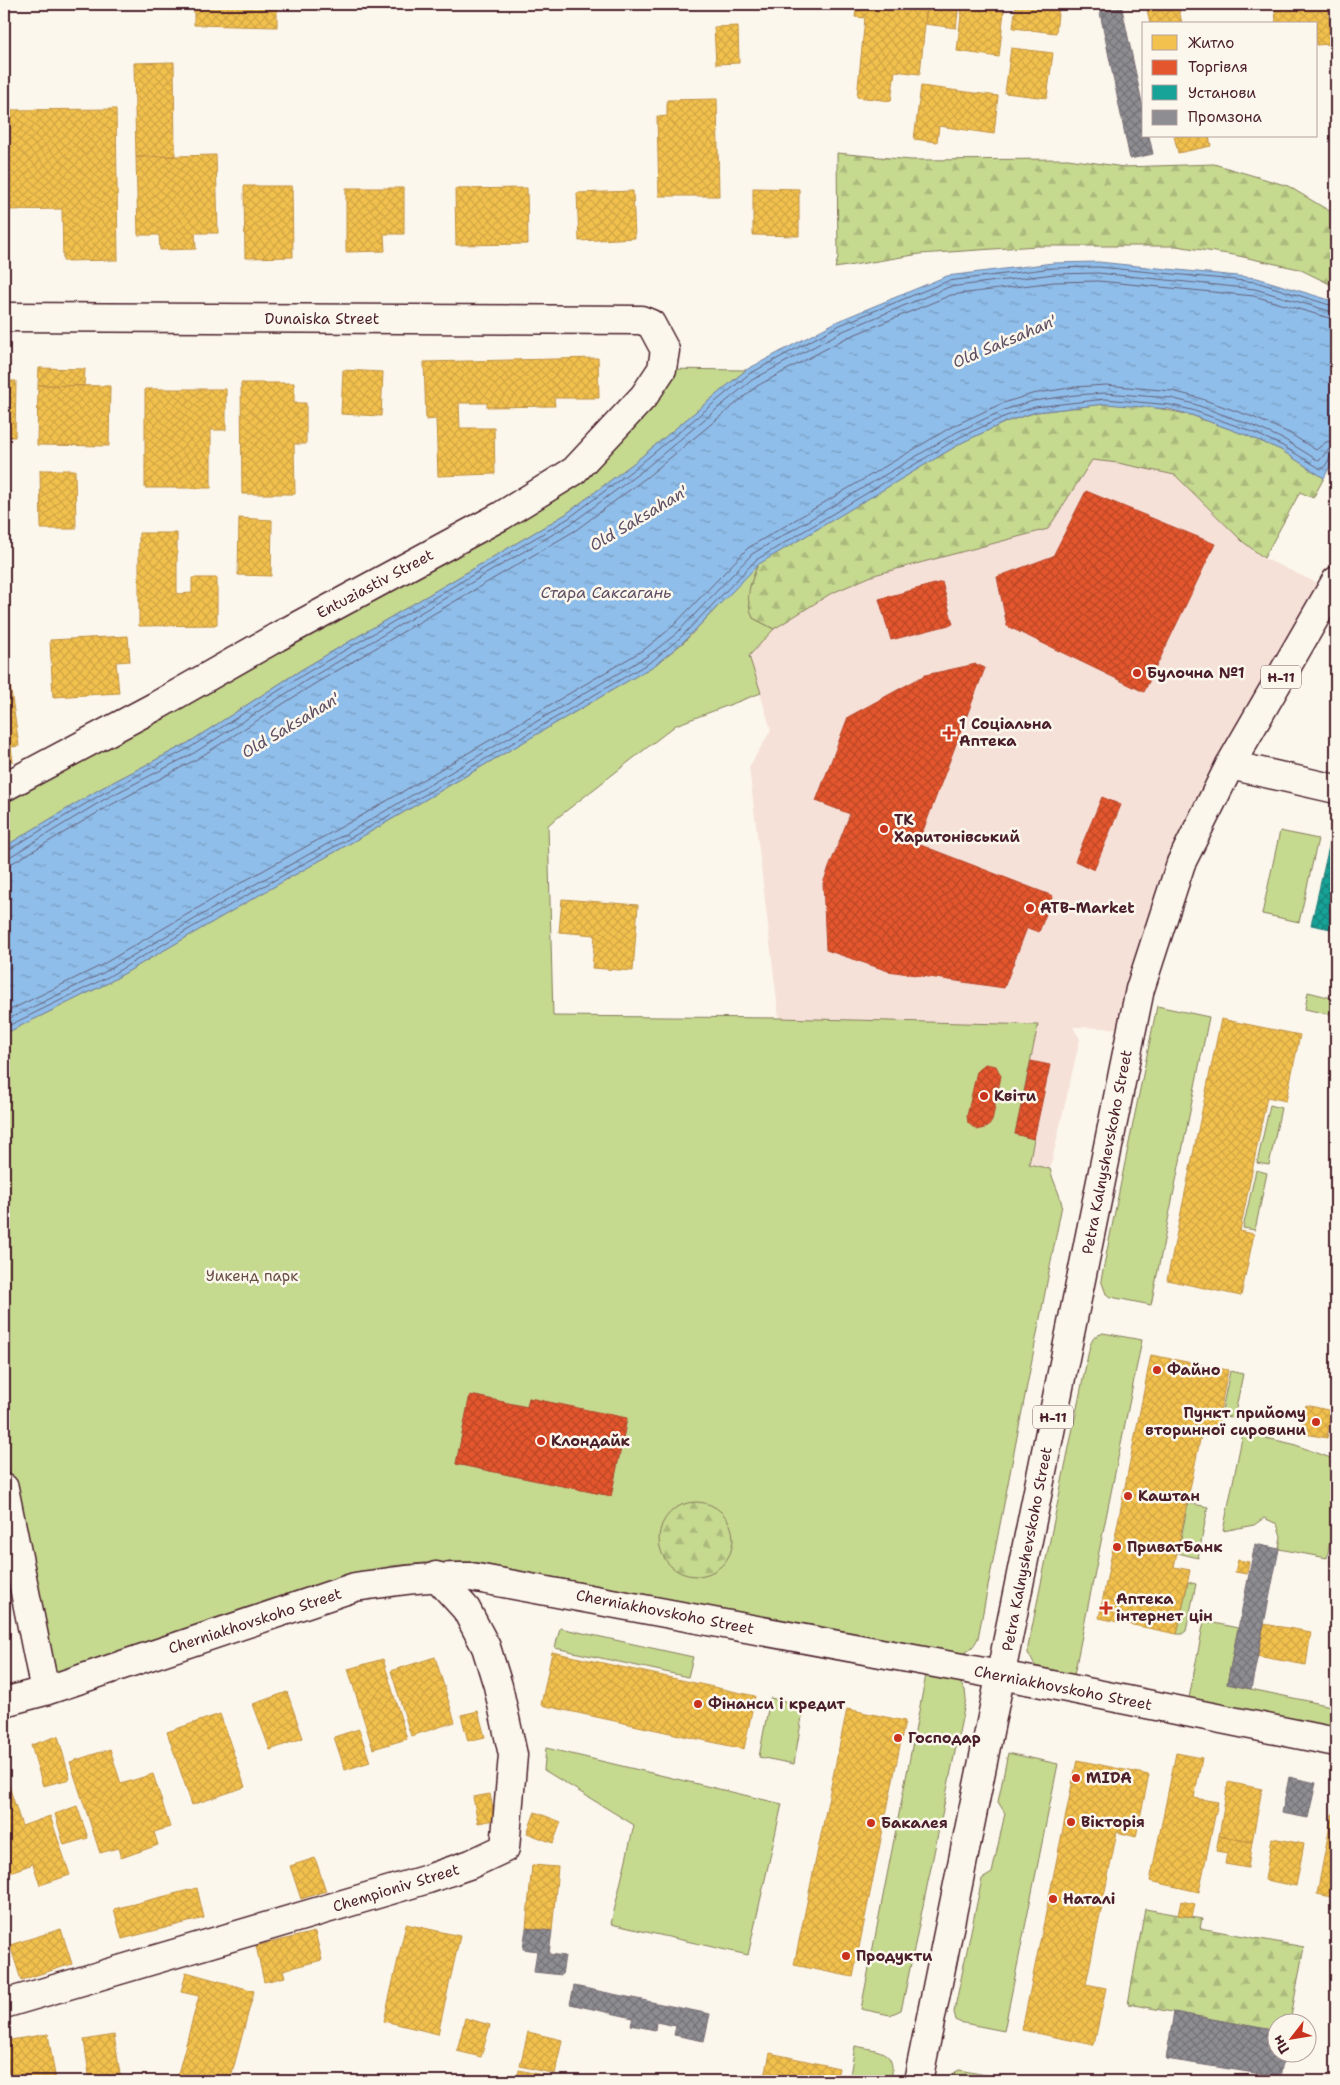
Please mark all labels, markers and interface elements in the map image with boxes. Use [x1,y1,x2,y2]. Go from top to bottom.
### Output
legend [1142,22,1318,138]
text: Житло [1188,33,1234,53]
text: Торгівля [1188,57,1248,77]
text: Установи [1188,83,1256,103]
text: Промзона [1188,107,1263,127]
street label: Dunaiska Street [265,309,379,329]
water label: Old Saksahan' [949,310,1060,373]
water label: Old Saksahan' [585,481,692,556]
street label: Entuziastiv Street [313,545,437,623]
water label: Стара Саксагань [540,582,672,603]
place label: Булочна №1 [1147,663,1245,683]
road number: Н-11 [1261,666,1301,689]
marker: Булочна №1 [1131,667,1143,679]
water label: Old Saksahan' [237,688,344,763]
place label: 1 Соціальна Аптека [959,714,1052,751]
marker: 1 Соціальна Аптека [943,727,955,739]
place label: ТК Харитонівський [894,810,1020,847]
marker: ТК Харитонівський [878,823,890,835]
place label: ATB-Market [1040,898,1135,918]
marker: ATB-Market [1024,902,1036,914]
street label: Petra Kalnyshevskoho Street [1077,1048,1137,1256]
place label: Квіти [994,1086,1037,1106]
marker: Квіти [978,1090,990,1102]
park label: Уикенд парк [206,1266,298,1286]
place label: Файно [1167,1360,1221,1380]
marker: Файно [1151,1364,1163,1376]
place label: Пункт прийому вторинної сировини [1145,1403,1307,1440]
road number: Н-11 [1033,1405,1073,1428]
marker: Пункт прийому вторинної сировини [1310,1416,1322,1428]
place label: Клондайк [551,1431,631,1451]
marker: Клондайк [535,1435,547,1447]
street label: Petra Kalnyshevskoho Street [997,1445,1057,1653]
place label: Каштан [1138,1486,1200,1506]
marker: Каштан [1122,1490,1134,1502]
place label: ПриватБанк [1127,1537,1223,1557]
marker: ПриватБанк [1111,1541,1123,1553]
street label: Cherniakhovskoho Street [166,1584,344,1658]
street label: Cherniakhovskoho Street [574,1585,756,1639]
place label: Аптека інтернет цін [1116,1589,1213,1626]
marker: Аптека інтернет цін [1100,1602,1112,1614]
street label: Cherniakhovskoho Street [972,1661,1154,1715]
place label: Фінанси і кредит [708,1694,845,1714]
marker: Фінанси і кредит [692,1698,704,1710]
place label: Господар [908,1728,981,1748]
marker: Господар [892,1732,904,1744]
place label: MIDA [1086,1768,1132,1788]
marker: MIDA [1070,1772,1082,1784]
place label: Вікторія [1081,1812,1145,1832]
place label: Бакалея [881,1813,948,1833]
marker: Вікторія [1065,1816,1077,1828]
marker: Бакалея [865,1817,877,1829]
street label: Chempioniv Street [330,1859,462,1917]
place label: Наталі [1063,1889,1115,1909]
marker: Наталі [1047,1893,1059,1905]
place label: Продукти [856,1946,933,1966]
marker: Продукти [840,1950,852,1962]
north arrow [1268,2012,1318,2062]
text: Пн [1268,2032,1293,2057]

